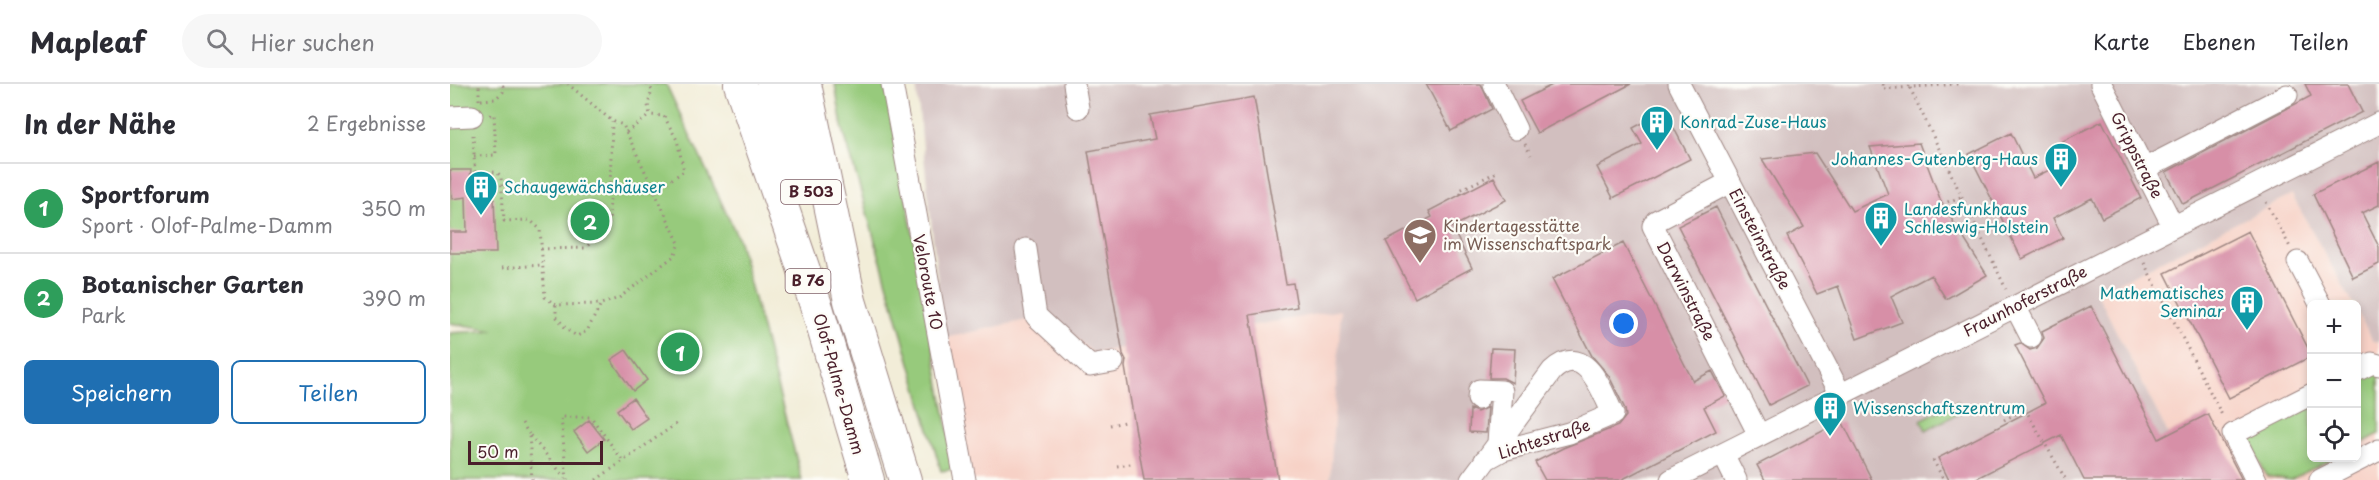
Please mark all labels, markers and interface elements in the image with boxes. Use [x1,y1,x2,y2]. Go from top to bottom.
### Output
search box [182,14,602,68]
text: Mapleaf [30,20,146,63]
icon: search [203,25,236,58]
text: Hier suchen [251,25,375,58]
text: Karte [2093,25,2150,57]
text: Ebenen [2183,25,2256,57]
text: Teilen [2289,25,2349,57]
text: In der Nähe [24,104,176,143]
building icon: Konrad-Zuse-Haus [1639,104,1675,151]
street label: Grippstraße [2106,107,2170,202]
text: 2 Ergebnisse [307,108,426,138]
place label: Konrad-Zuse-Haus [1680,109,1827,133]
building icon: Johannes-Gutenberg-Haus [2043,141,2079,188]
place label: Johannes-Gutenberg-Haus [1831,146,2038,170]
building icon: Schaugewächshäuser [463,169,499,216]
place label: Schaugewächshäuser [504,174,665,198]
text: Sportforum [81,177,210,210]
road number: B 503 [781,180,841,204]
street label: Einsteinstraße [1724,184,1798,293]
text: 1 [39,193,48,223]
text: 350 m [361,193,426,223]
place label: Landesfunkhaus Schleswig-Holstein [1904,196,2049,238]
pin: 2 [570,198,610,244]
building icon: Landesfunkhaus Schleswig-Holstein [1863,200,1899,247]
text: Sport · Olof-Palme-Damm [81,210,333,240]
place label: Kindertagesstätte im Wissenschaftspark [1443,213,1612,255]
school or university icon: Kindertagesstätte im Wissenschaftspark [1402,217,1438,264]
street label: Veloroute 10 [908,232,950,332]
street label: Darwinstraße [1652,237,1722,344]
street label: Fraunhoferstraße [1958,258,2091,342]
text: Botanischer Garten [81,267,304,300]
road number: B 76 [786,269,830,293]
place label: Mathematisches Seminar [2100,280,2225,322]
text: 2 [36,283,51,313]
text: 390 m [362,283,426,313]
building icon: Mathematisches Seminar [2229,284,2265,331]
text: Park [81,300,126,330]
map controls [2307,300,2361,462]
button: + [2307,300,2361,354]
your location [1609,309,1638,338]
street label: Olof-Palme-Damm [808,310,872,457]
pin: 1 [660,330,700,374]
button: − [2307,354,2361,408]
button: Speichern [24,360,219,424]
button: Teilen [231,360,426,424]
building icon: Wissenschaftszentrum [1812,390,1848,437]
place label: Wissenschaftszentrum [1853,395,2025,419]
button: locate [2307,408,2361,462]
street label: Lichtestraße [1495,412,1593,464]
scale bar [468,438,603,466]
text: 50 m [477,439,518,463]

